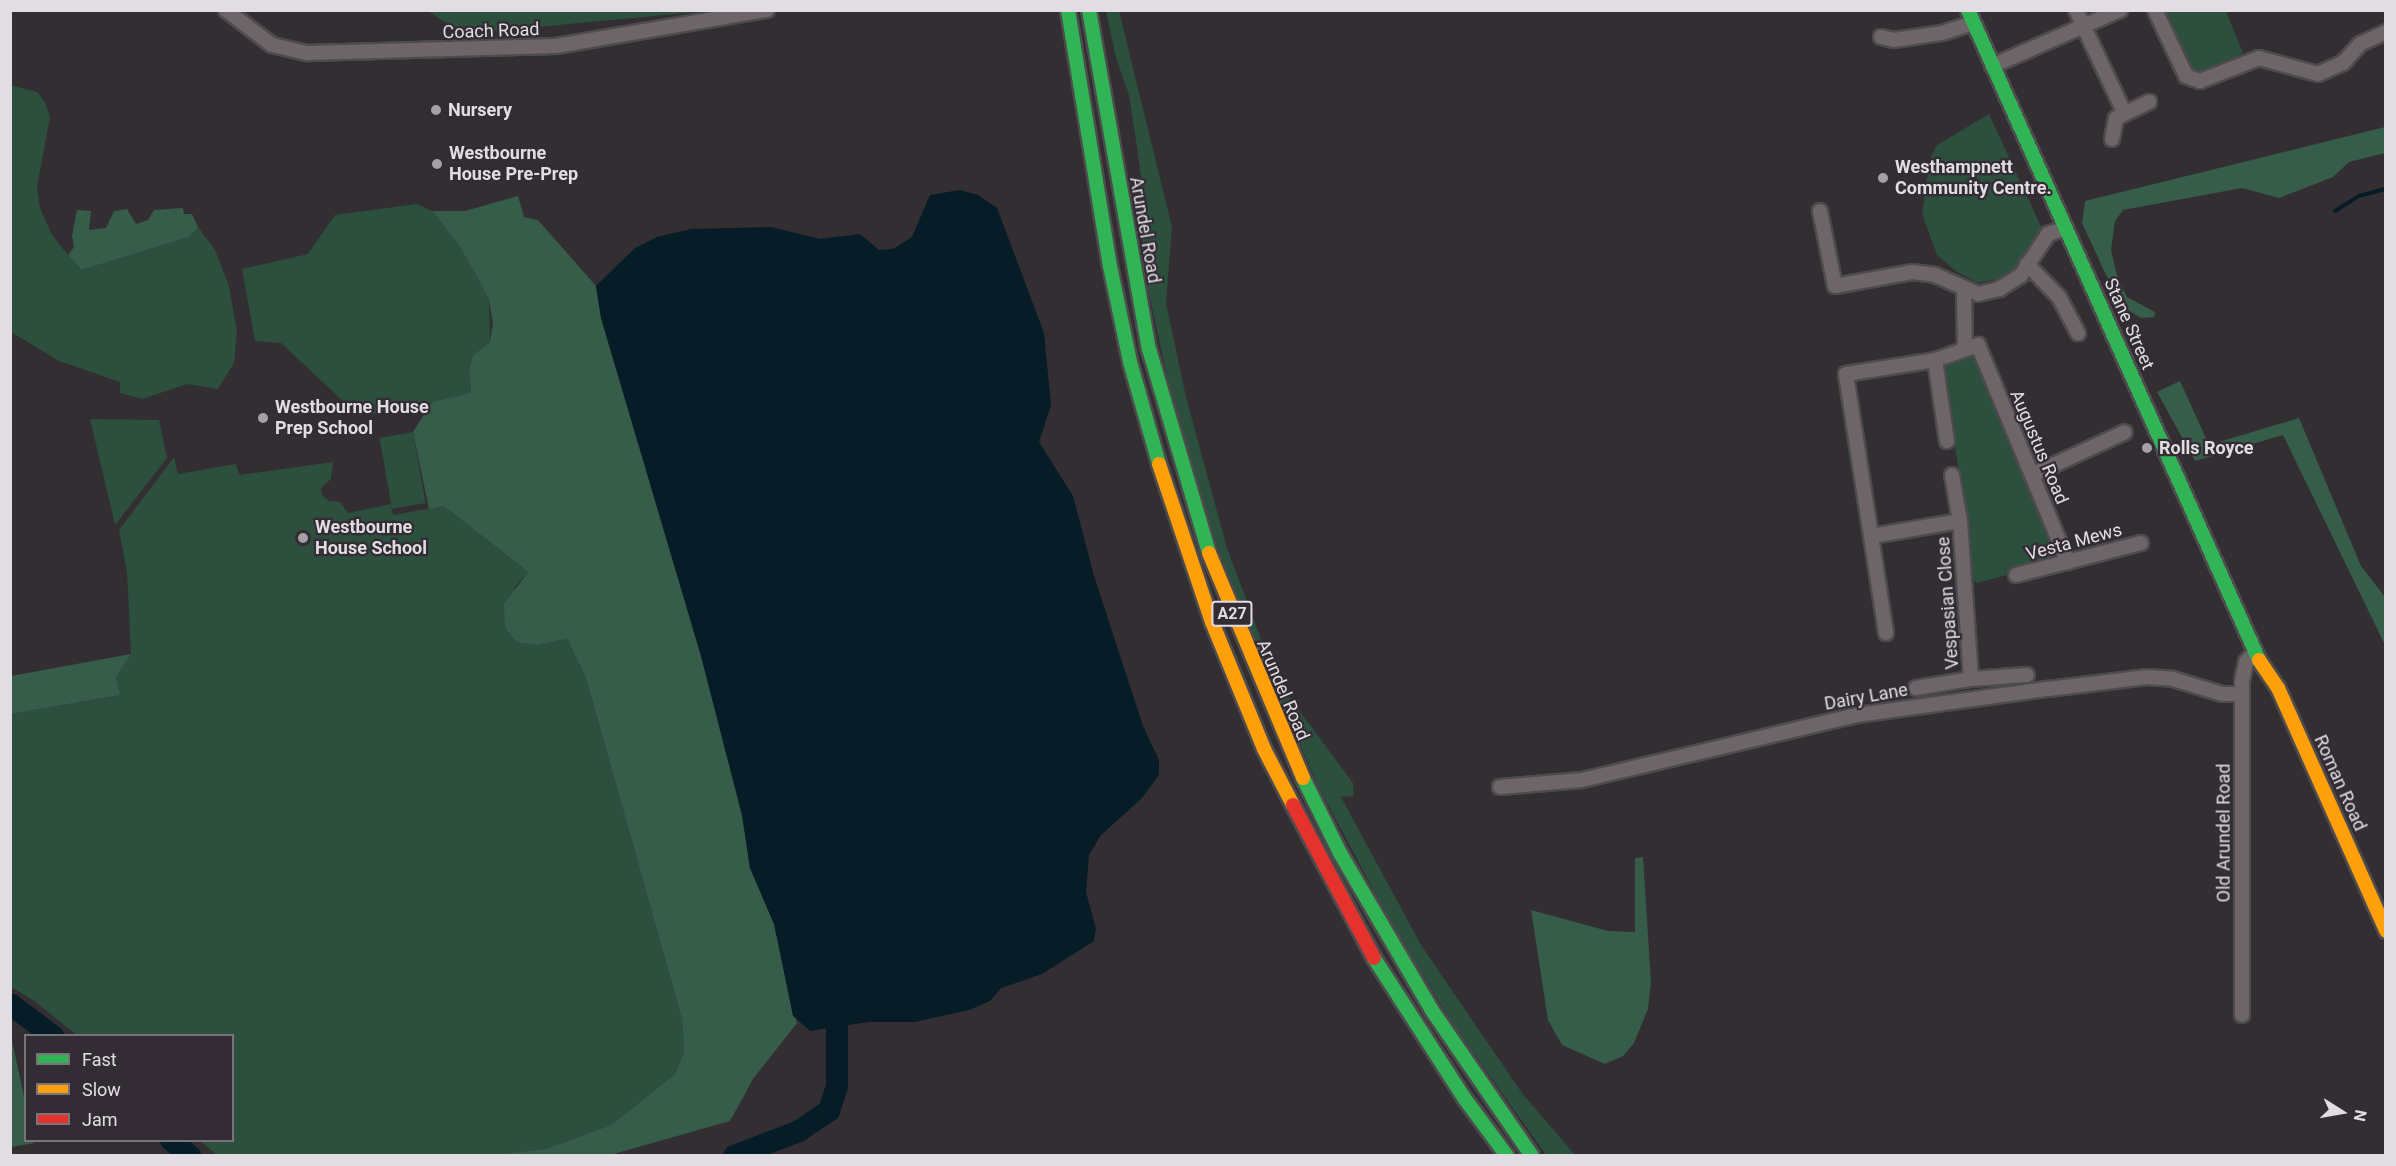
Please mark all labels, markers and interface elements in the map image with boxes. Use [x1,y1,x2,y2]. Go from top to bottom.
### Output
street label: Coach Road [442,19,540,43]
place label: Nursery [448,99,512,121]
marker: Nursery [429,103,443,117]
place label: Westbourne House Pre-Prep [449,143,578,186]
marker: Westbourne House Pre-Prep [430,157,444,171]
place label: Westhampnett Community Centre. [1895,157,2052,200]
marker: Westhampnett Community Centre. [1876,171,1890,185]
street label: Arundel Road [1125,175,1165,285]
street label: Stane Street [2099,275,2159,373]
street label: Augustus Road [2005,387,2073,507]
place label: Westbourne House Prep School [275,397,429,440]
marker: Westbourne House Prep School [256,411,270,425]
place label: Rolls Royce [2159,437,2254,459]
marker: Rolls Royce [2140,441,2154,455]
place label: Westbourne House School [315,517,427,560]
street label: Vesta Mews [2024,519,2124,565]
marker: Westbourne House School [296,531,310,545]
street label: Vespasian Close [1933,536,1963,670]
road number: A27 [1211,601,1253,627]
street label: Arundel Road [1252,636,1314,744]
street label: Dairy Lane [1823,679,1909,715]
street label: Roman Road [2309,732,2371,834]
street label: Old Arundel Road [2213,764,2235,902]
legend [24,1034,234,1142]
text: Fast [82,1049,117,1070]
text: Slow [82,1079,121,1100]
north arrow [2312,1082,2372,1142]
text: N [2350,1108,2371,1123]
text: Jam [82,1109,118,1130]

